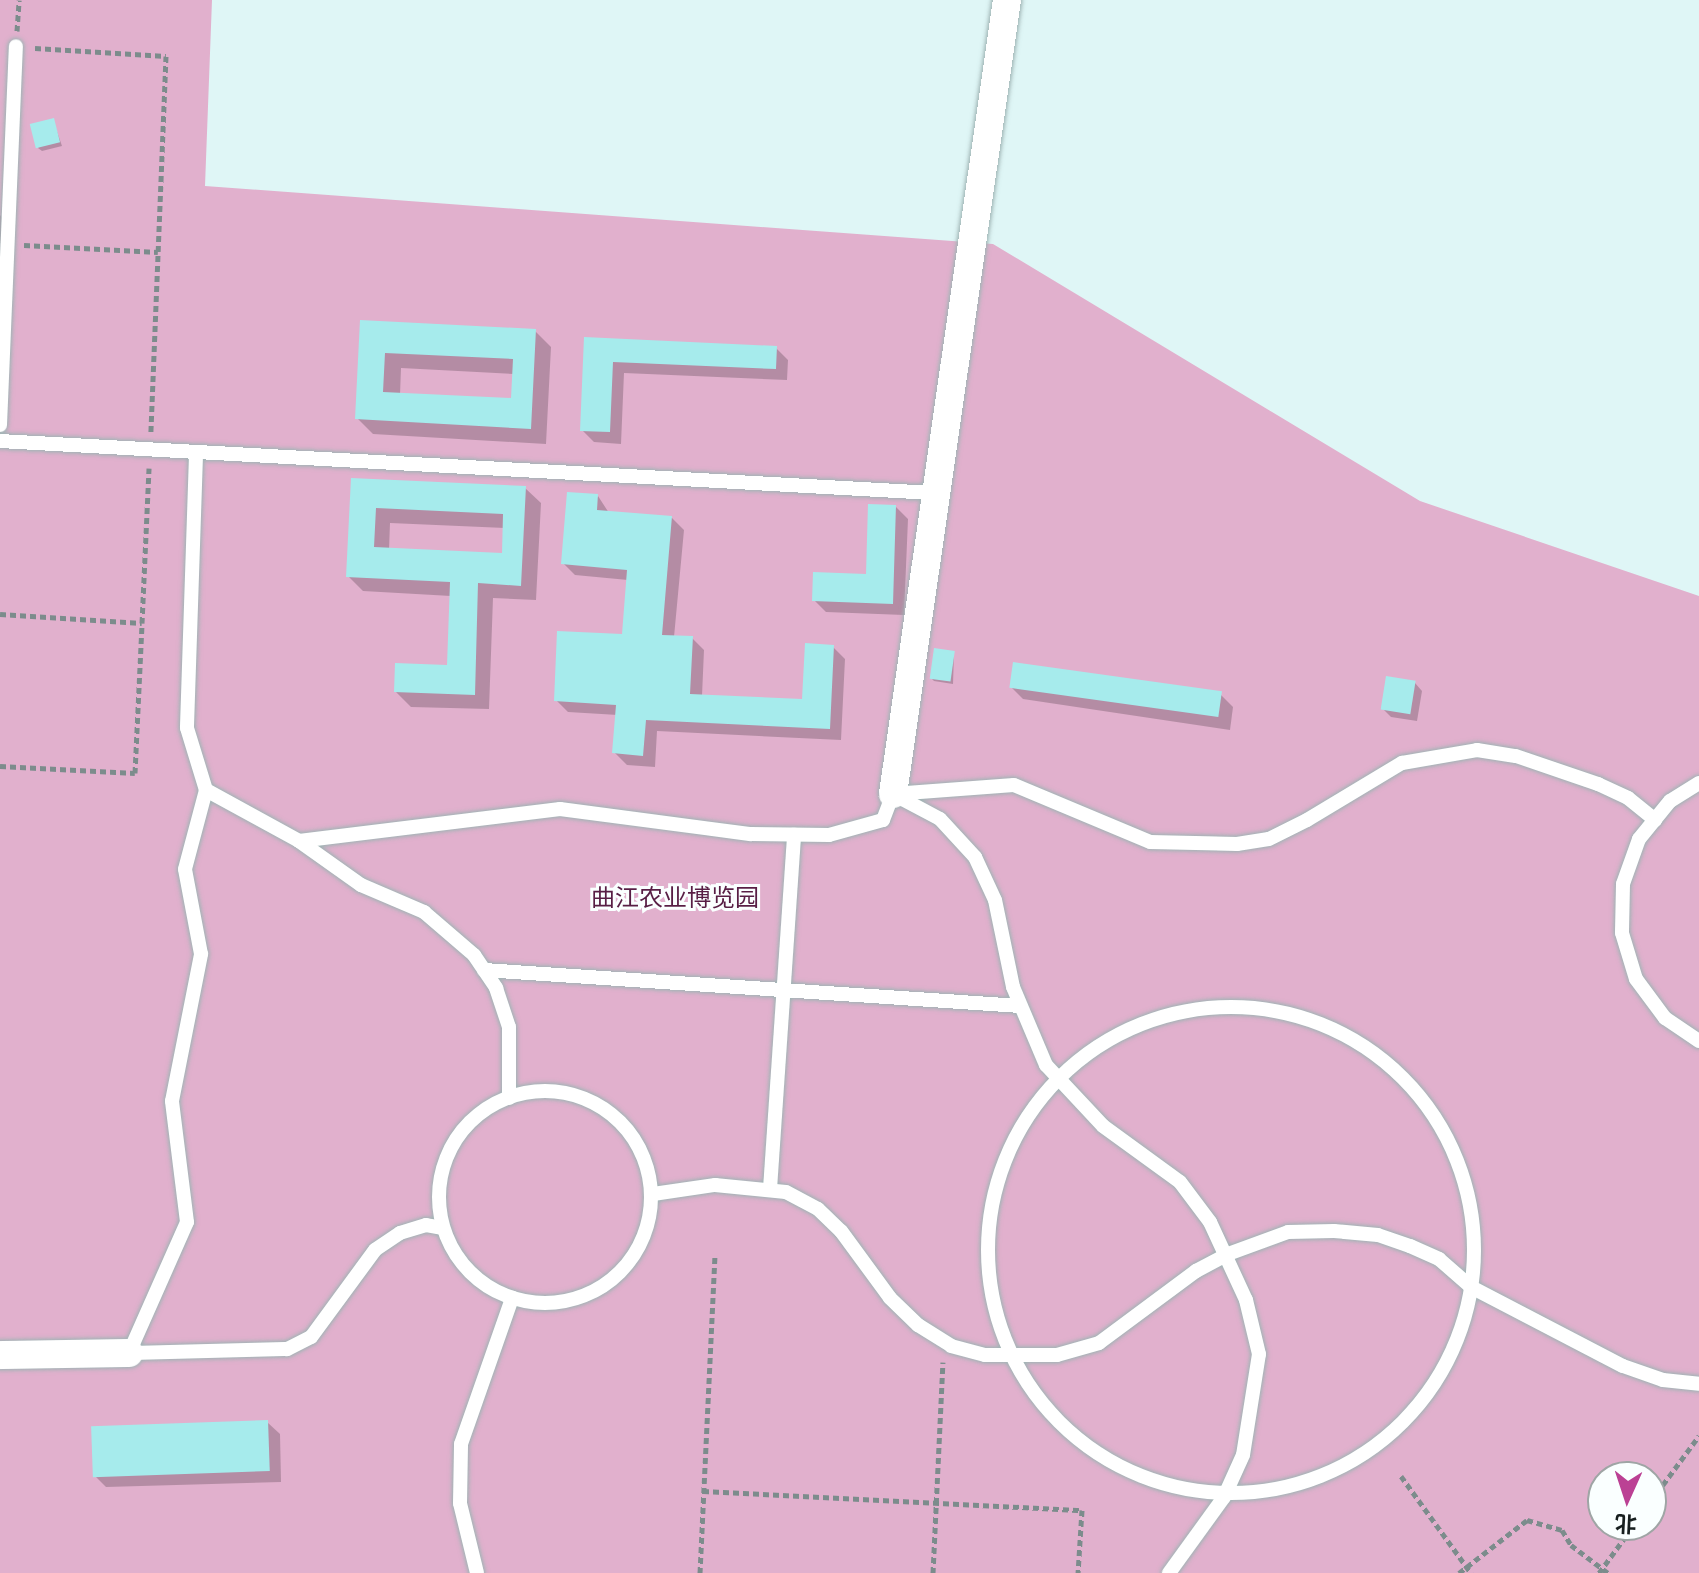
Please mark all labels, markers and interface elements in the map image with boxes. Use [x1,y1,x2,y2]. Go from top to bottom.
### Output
park label: 曲江农业博览园 [591,884,759,912]
north arrow [1587,1461,1667,1541]
text: 北 [1614,1508,1638,1539]

